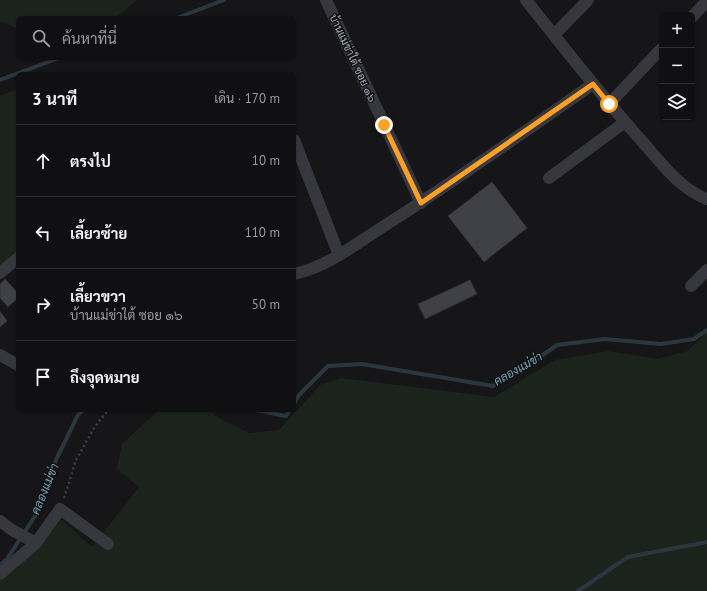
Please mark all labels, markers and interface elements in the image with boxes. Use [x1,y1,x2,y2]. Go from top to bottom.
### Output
street label: บ้านแม่ข่าใต้ ซอย ๑๖ [326,11,380,104]
map controls [659,12,695,120]
button: + [659,12,695,48]
search box [16,16,296,60]
icon: search [30,27,52,49]
text: ค้นหาที่นี่ [62,29,117,48]
button: − [659,48,695,84]
button: layers [659,84,695,120]
text: 3 นาที [32,88,77,110]
text: เดิน · 170 m [214,90,280,107]
route start [600,95,618,113]
route end [375,116,393,134]
icon: ahead [32,150,54,172]
text: ตรงไป [70,152,111,171]
text: 10 m [252,152,280,169]
icon: left [32,222,54,244]
text: เลี้ยวซ้าย [70,224,127,243]
text: 110 m [245,224,280,241]
text: เลี้ยวขวา [70,287,126,306]
icon: right [32,294,54,316]
text: 50 m [252,296,280,313]
text: บ้านแม่ข่าใต้ ซอย ๑๖ [70,307,183,324]
water label: คลองแม่ข่า [491,348,545,389]
icon: arrive [32,366,54,388]
text: ถึงจุดหมาย [70,368,140,387]
water label: คลองแม่ข่า [27,461,62,517]

